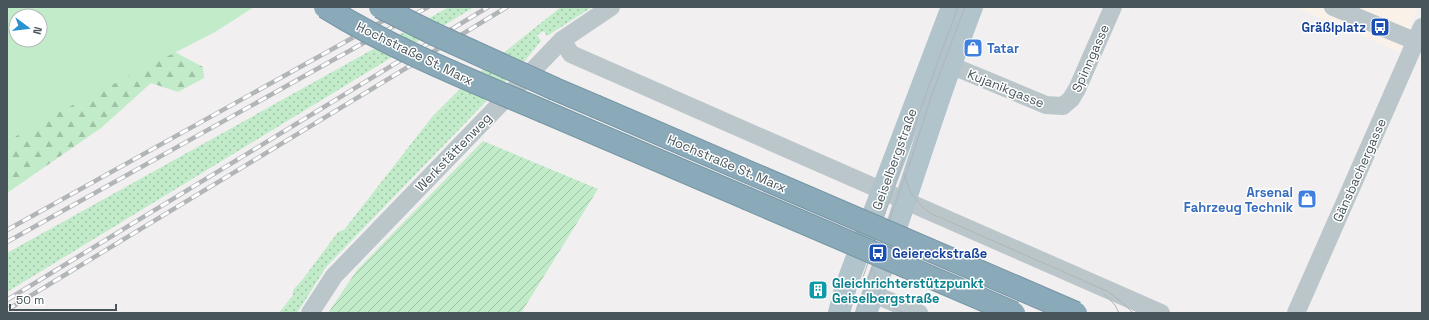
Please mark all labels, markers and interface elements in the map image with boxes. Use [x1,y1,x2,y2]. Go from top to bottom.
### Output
north arrow [8,8,48,48]
bus stop icon: Gräßlplatz [1369,16,1391,38]
street label: Hochstraße St. Marx [354,18,476,89]
place label: Gräßlplatz [1302,19,1366,36]
street label: Spinngasse [1068,22,1113,95]
text: N [30,25,45,36]
shop icon: Tatar [962,37,984,59]
place label: Tatar [987,40,1019,57]
street label: Kujanikgasse [965,65,1047,112]
street label: Geiselbergstraße [868,106,921,212]
street label: Werkstättenweg [412,109,495,195]
street label: Gänsbachergasse [1329,116,1390,225]
street label: Hochstraße St. Marx [665,131,789,196]
place label: Arsenal Fahrzeug Technik [1184,184,1294,216]
shop icon: Arsenal Fahrzeug Technik [1296,188,1318,210]
bus stop icon: Geiereckstraße [867,242,889,264]
place label: Geiereckstraße [892,245,987,262]
place label: Gleichrichterstützpunkt Geiselbergstraße [832,275,984,307]
building icon: Gleichrichterstützpunkt Geiselbergstraße [807,279,829,301]
scale bar [10,286,116,312]
text: 50 m [16,292,44,308]

